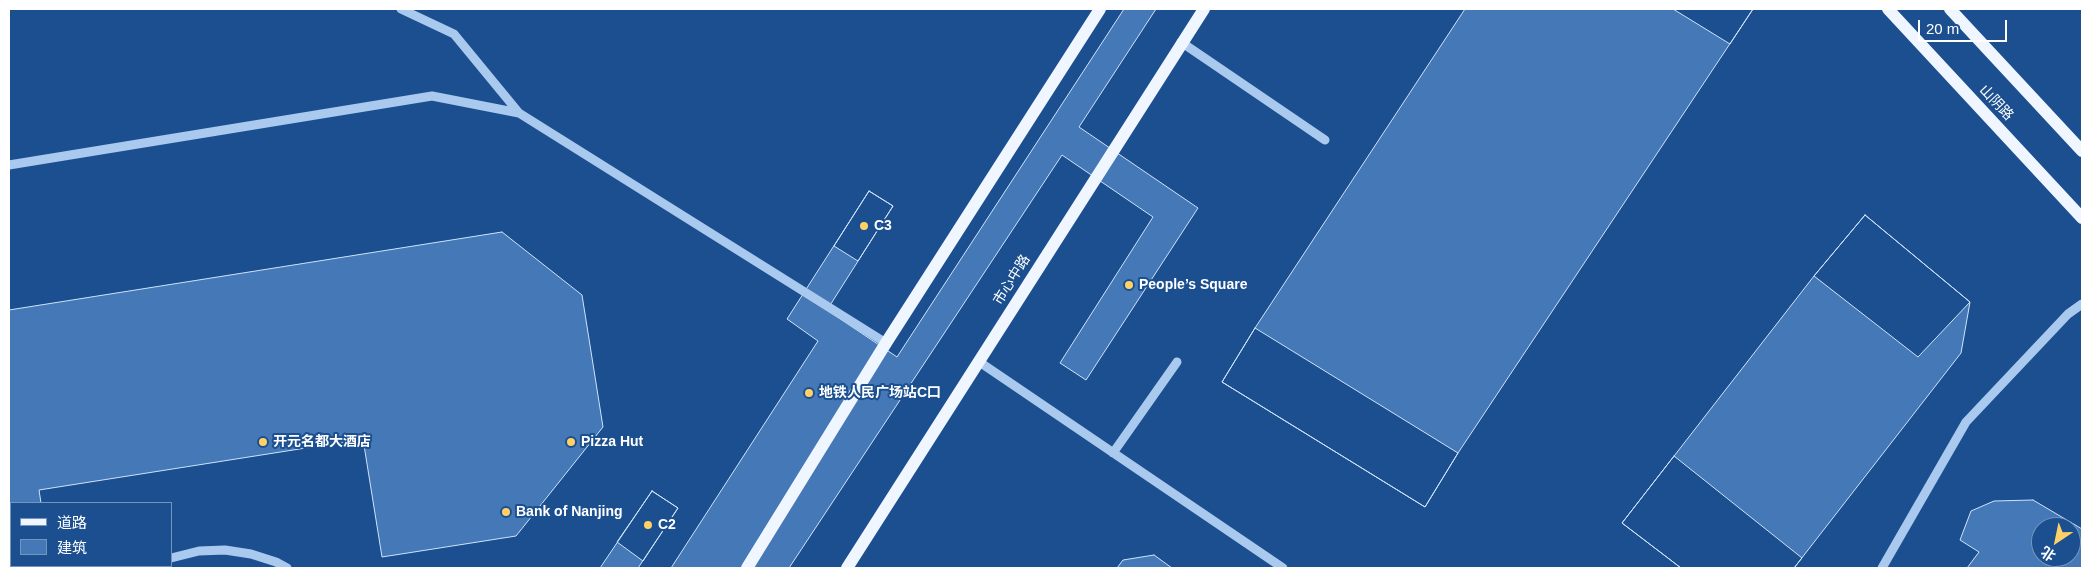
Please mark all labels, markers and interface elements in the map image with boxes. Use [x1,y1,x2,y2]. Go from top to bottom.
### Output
scale bar [1921,10,2010,42]
text: 20 m [1926,20,1959,37]
street label: 山阴路 [1976,82,2016,124]
place label: C3 [874,218,892,234]
marker: C3 [858,220,870,232]
street label: 市心中路 [990,252,1034,308]
place label: People’s Square [1139,277,1247,293]
marker: People’s Square [1123,279,1135,291]
place label: 地铁人民广场站C口 [819,385,941,401]
marker: 地铁人民广场站C口 [803,387,815,399]
place label: 开元名都大酒店 [273,434,371,450]
place label: Pizza Hut [581,434,643,450]
marker: 开元名都大酒店 [257,436,269,448]
marker: Pizza Hut [565,436,577,448]
legend [10,502,172,567]
place label: Bank of Nanjing [516,504,623,520]
marker: Bank of Nanjing [500,506,512,518]
text: 道路 [57,514,87,531]
place label: C2 [658,517,676,533]
north arrow [2031,517,2081,567]
marker: C2 [642,519,654,531]
text: 建筑 [57,539,87,556]
text: 北 [2038,543,2058,564]

